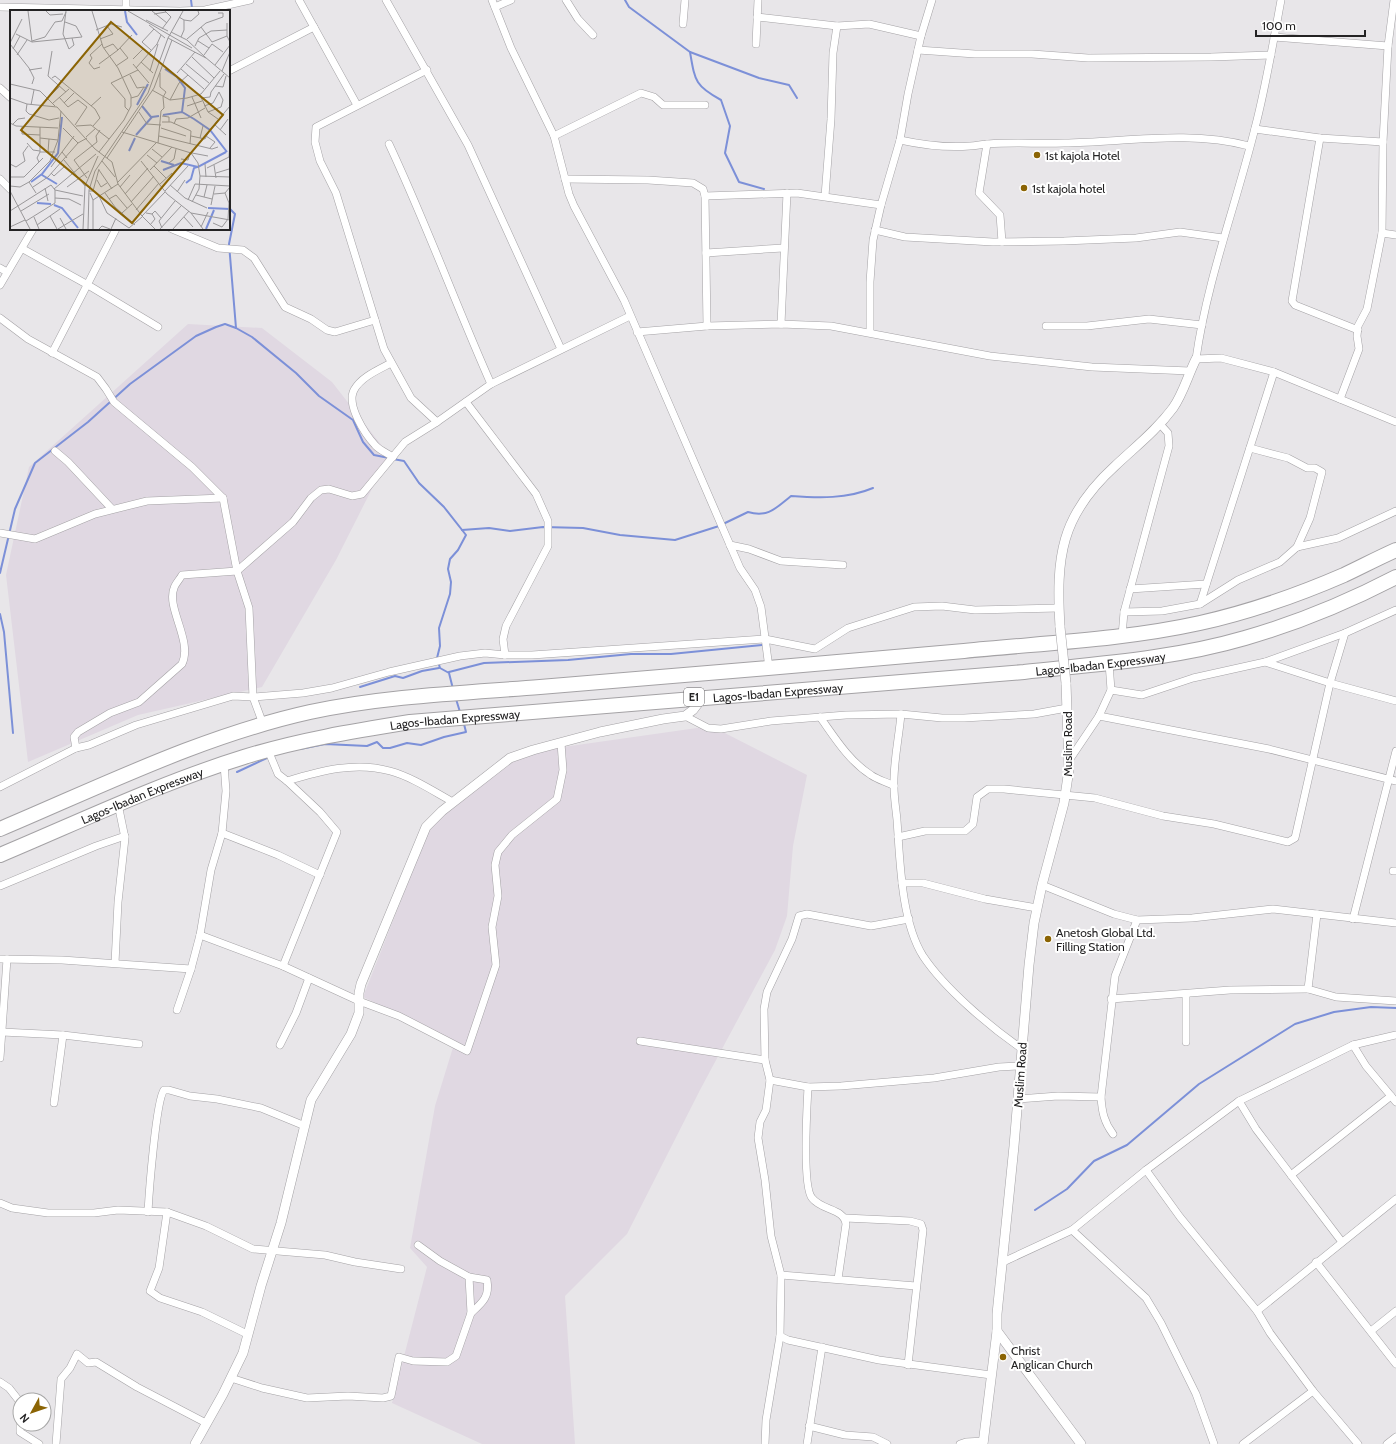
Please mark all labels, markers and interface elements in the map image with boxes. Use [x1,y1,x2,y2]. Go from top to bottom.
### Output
inset map [10,10,230,230]
scale bar [1256,12,1365,38]
text: 100 m [1262,18,1296,33]
place label: 1st kajola Hotel [1045,148,1120,163]
marker: 1st kajola Hotel [1032,150,1042,160]
place label: 1st kajola hotel [1032,181,1105,196]
marker: 1st kajola hotel [1019,183,1029,193]
street label: Lagos-Ibadan Expressway [1035,648,1167,678]
street label: Lagos-Ibadan Expressway [712,679,844,705]
road number: E1 [684,688,704,706]
street label: Lagos-Ibadan Expressway [389,706,521,733]
street label: Muslim Road [1060,711,1075,777]
street label: Lagos-Ibadan Expressway [78,764,205,827]
place label: Anetosh Global Ltd. Filling Station [1056,925,1155,954]
marker: Anetosh Global Ltd. Filling Station [1043,934,1053,944]
street label: Muslim Road [1010,1042,1030,1108]
place label: Christ Anglican Church [1011,1343,1093,1372]
marker: Christ Anglican Church [998,1352,1008,1362]
north arrow [12,1392,52,1432]
text: N [16,1411,32,1426]

